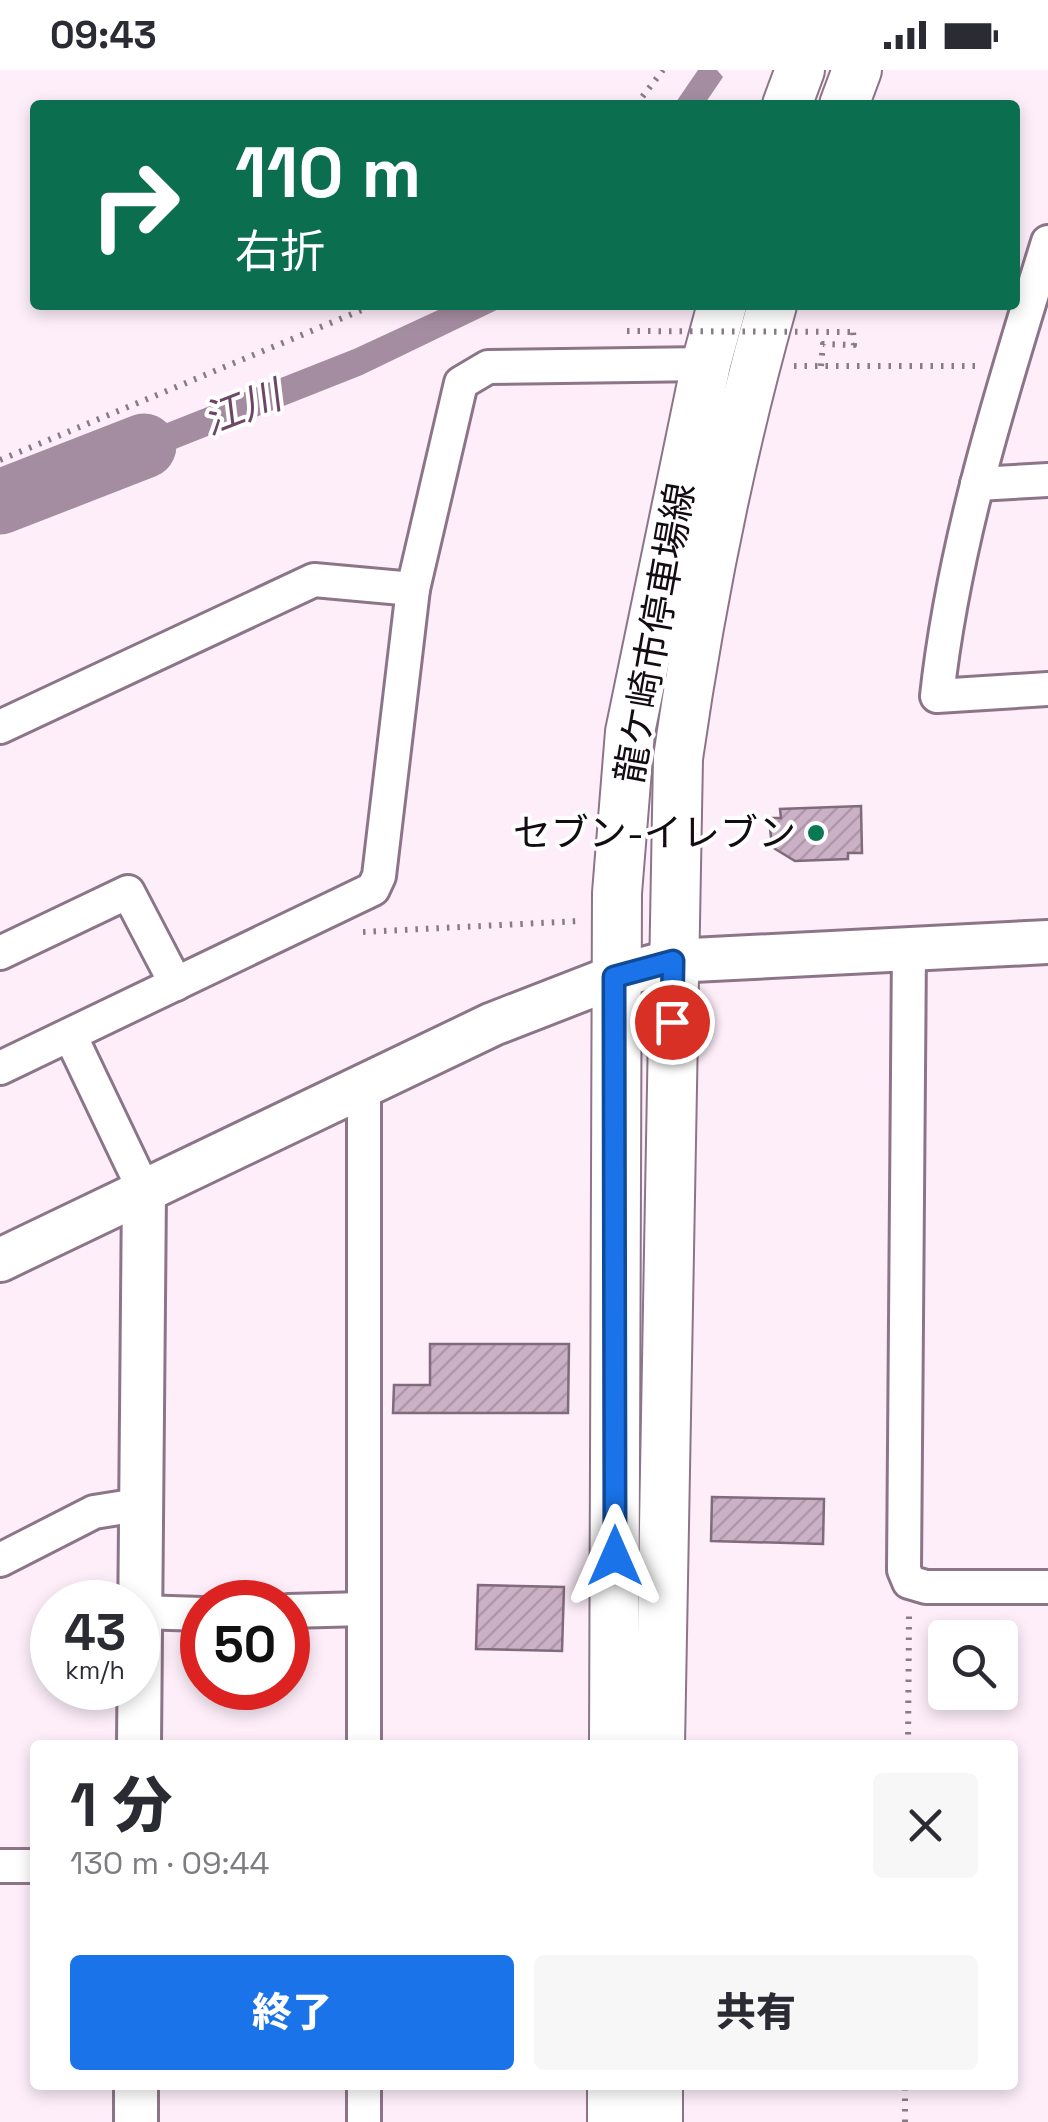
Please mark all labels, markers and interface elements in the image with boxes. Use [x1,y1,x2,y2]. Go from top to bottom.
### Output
text: 09:43 [50,11,157,59]
text: 110 m [235,128,421,217]
icon: right [70,140,200,270]
text: 右折 [235,223,325,280]
water label: 江川 [196,368,292,446]
street label: 龍ケ崎市停車場線 [605,479,705,787]
place label: セブン-イレブン [513,809,796,857]
marker: セブン-イレブン [805,822,827,844]
pin [630,980,715,1065]
icon: arrive [645,995,700,1050]
position arrow [563,1504,667,1608]
speed limit sign: 50 [180,1580,310,1710]
text: 43 [64,1601,126,1665]
map controls [928,1620,1018,1710]
button: search [928,1620,1018,1710]
text: km/h [65,1654,125,1686]
text: 1 分 [70,1767,172,1844]
button: close [873,1773,978,1878]
text: 130 m · 09:44 [70,1843,270,1883]
button: 終了 [70,1955,514,2070]
button: 共有 [534,1955,978,2070]

